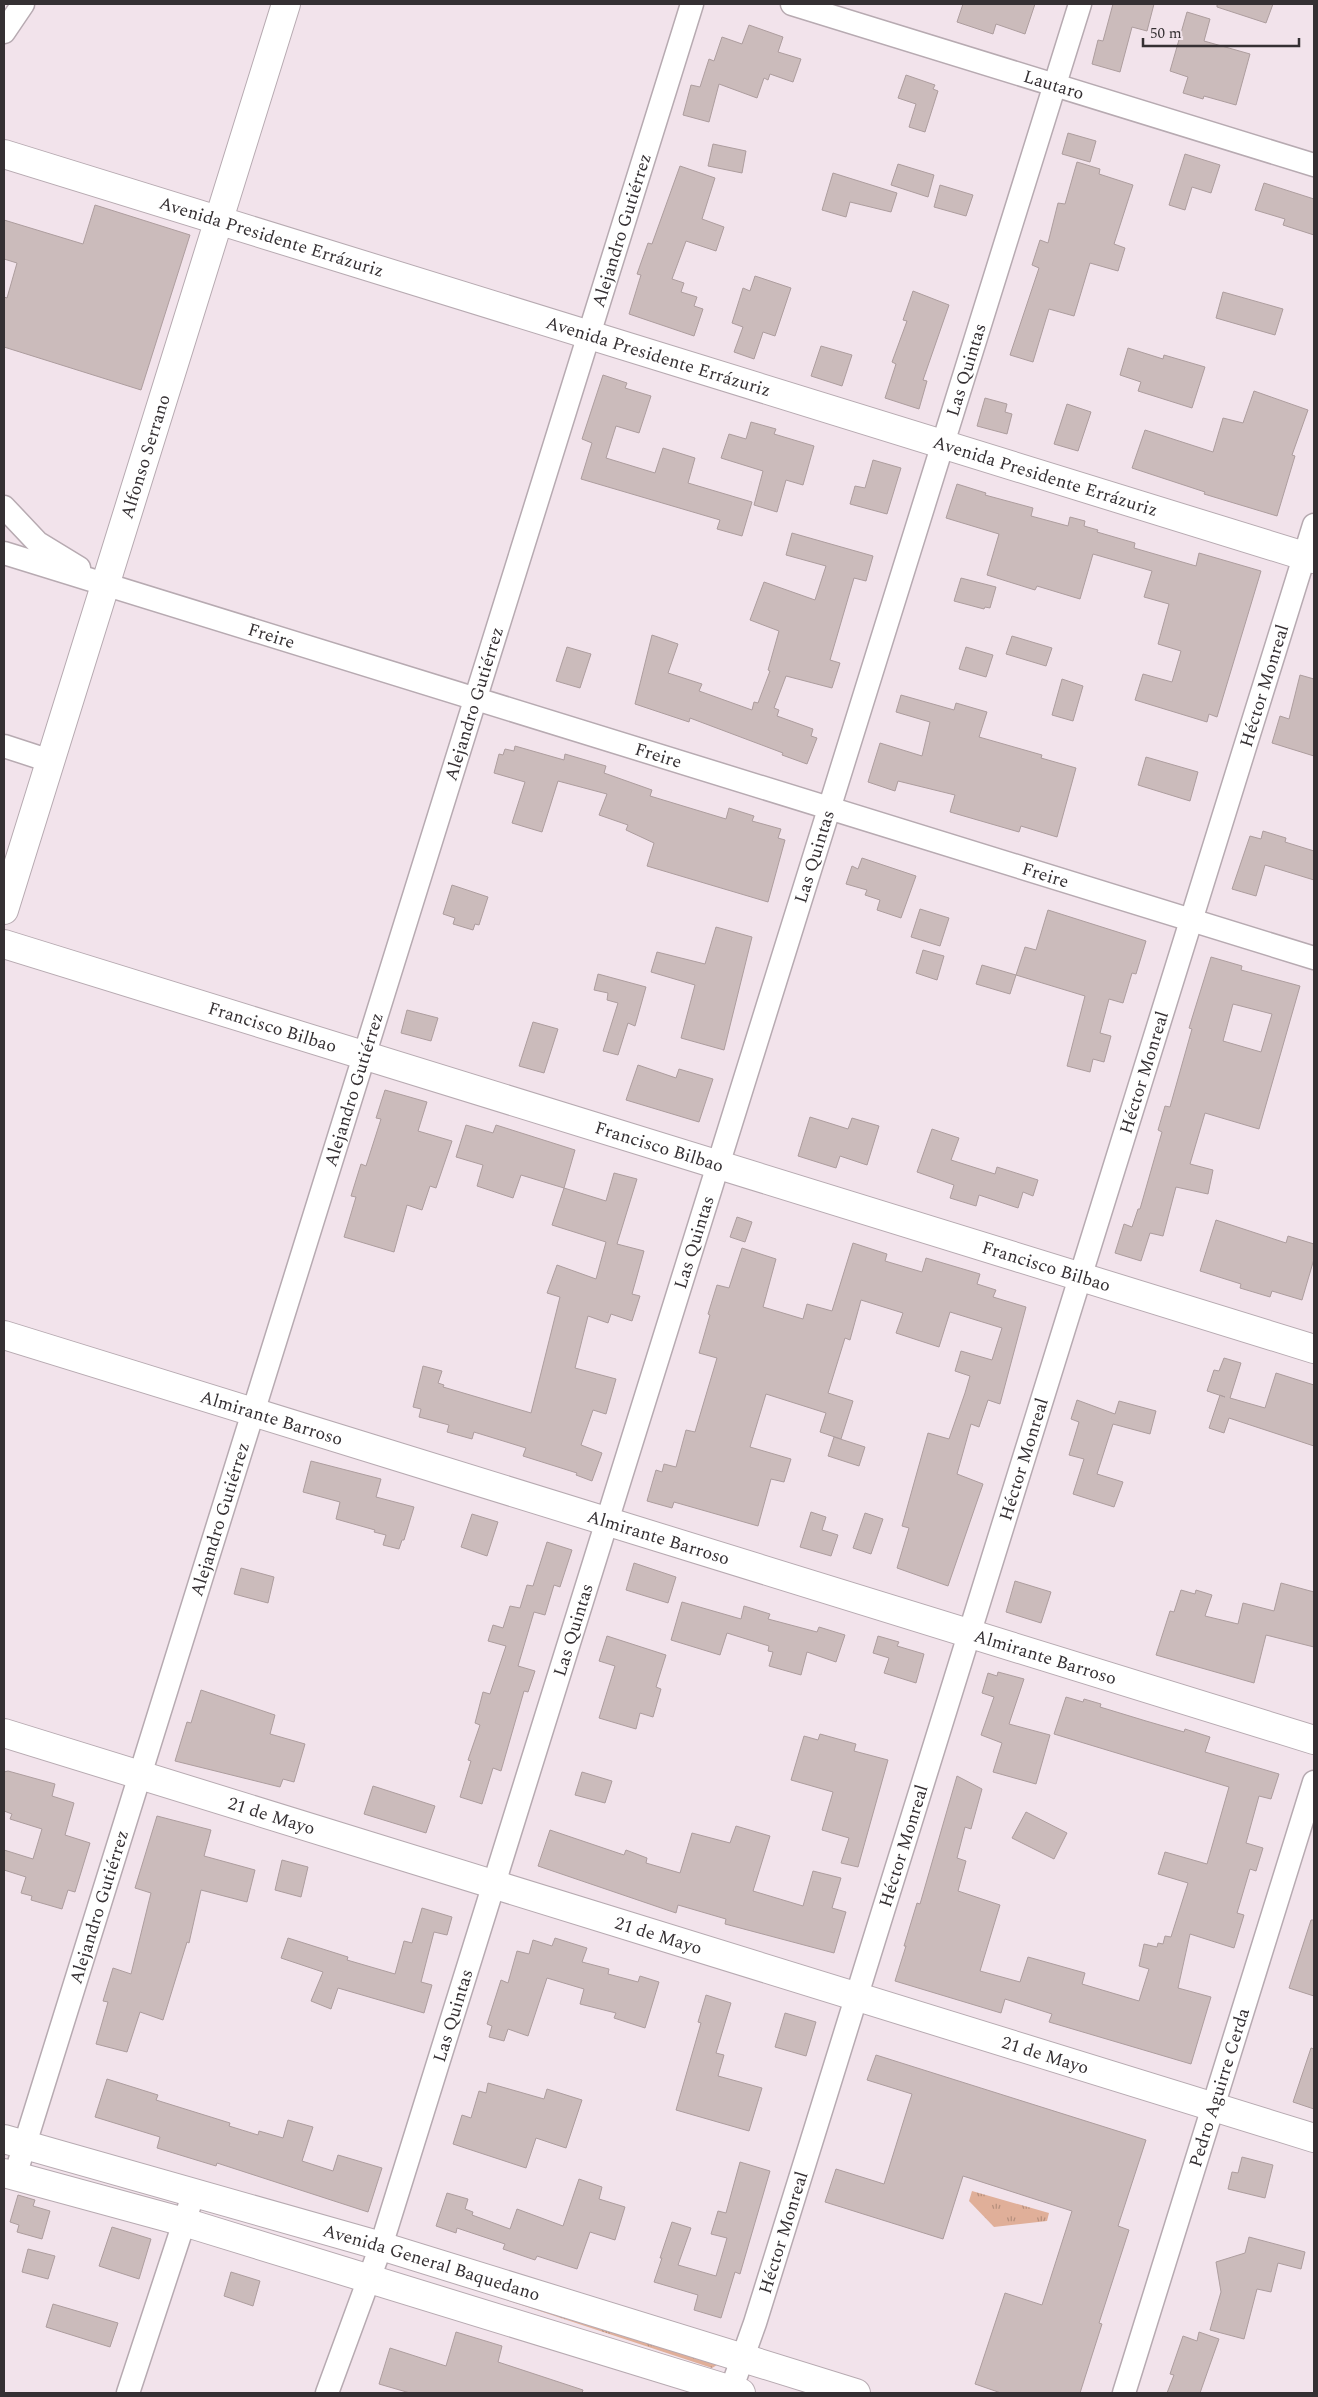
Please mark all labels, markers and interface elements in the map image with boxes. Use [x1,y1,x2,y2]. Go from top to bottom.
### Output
scale bar [1143,15,1299,47]
text: 50 m [1150,22,1182,45]
street label: Lautaro [1020,63,1088,107]
street label: Alejandro Gutiérrez [585,150,658,311]
street label: Avenida Presidente Errázuriz [156,189,387,284]
street label: Avenida Presidente Errázuriz [543,309,774,404]
street label: Las Quintas [939,320,993,420]
street label: Alfonso Serrano [113,391,177,522]
street label: Avenida Presidente Errázuriz [930,428,1161,523]
street label: Freire [245,616,298,656]
street label: Héctor Monreal [1232,621,1296,750]
street label: Alejandro Gutiérrez [437,623,511,784]
street label: Freire [632,735,685,775]
street label: Las Quintas [787,807,841,907]
street label: Freire [1018,855,1072,895]
street label: Francisco Bilbao [205,994,340,1060]
street label: Héctor Monreal [1112,1008,1176,1137]
street label: Alejandro Gutiérrez [317,1009,390,1170]
street label: Francisco Bilbao [592,1114,727,1179]
street label: Las Quintas [667,1192,721,1292]
street label: Francisco Bilbao [979,1234,1114,1299]
street label: Almirante Barroso [197,1383,346,1452]
street label: Héctor Monreal [992,1394,1055,1524]
street label: Alejandro Gutiérrez [183,1439,256,1600]
street label: Almirante Barroso [584,1503,733,1572]
street label: Las Quintas [546,1580,600,1680]
street label: Almirante Barroso [971,1622,1120,1692]
street label: Héctor Monreal [872,1781,935,1911]
street label: 21 de Mayo [224,1789,319,1842]
street label: Alejandro Gutiérrez [62,1826,136,1987]
street label: 21 de Mayo [611,1909,705,1962]
street label: Las Quintas [426,1966,480,2065]
street label: Pedro Aguirre Cerda [1182,2004,1257,2170]
street label: 21 de Mayo [998,2029,1092,2081]
street label: Héctor Monreal [751,2168,815,2297]
street label: Avenida General Baquedano [320,2217,544,2308]

